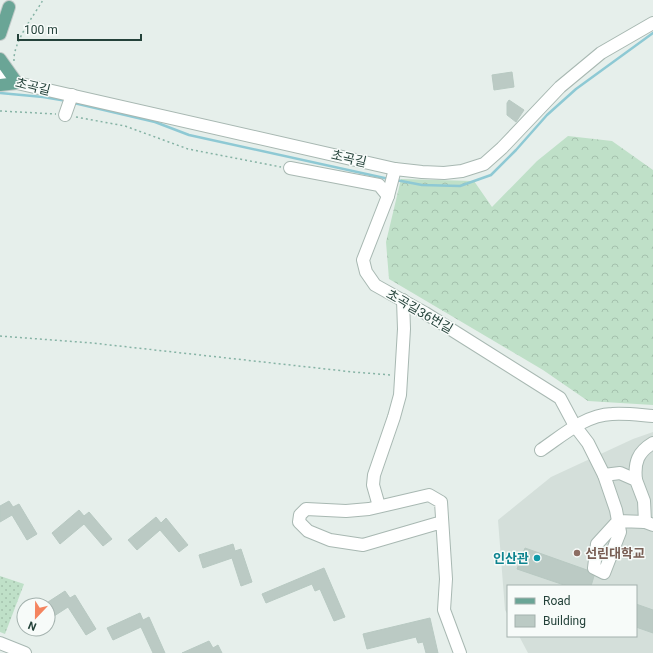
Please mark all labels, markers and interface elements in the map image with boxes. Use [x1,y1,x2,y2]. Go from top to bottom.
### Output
scale bar [18,16,141,42]
text: 100 m [24,23,58,37]
street label: 초곡길 [14,75,52,98]
street label: 초곡길 [330,147,368,170]
street label: 초곡길36번길 [384,286,456,337]
place label: 선린대학교 [585,546,645,561]
marker: 선린대학교 [572,548,582,558]
place label: 인산관 [493,551,529,566]
marker: 인산관 [532,553,542,563]
legend [507,585,637,637]
text: Road [543,594,571,608]
north arrow [16,597,56,637]
text: Building [543,614,586,628]
text: N [26,618,38,633]

